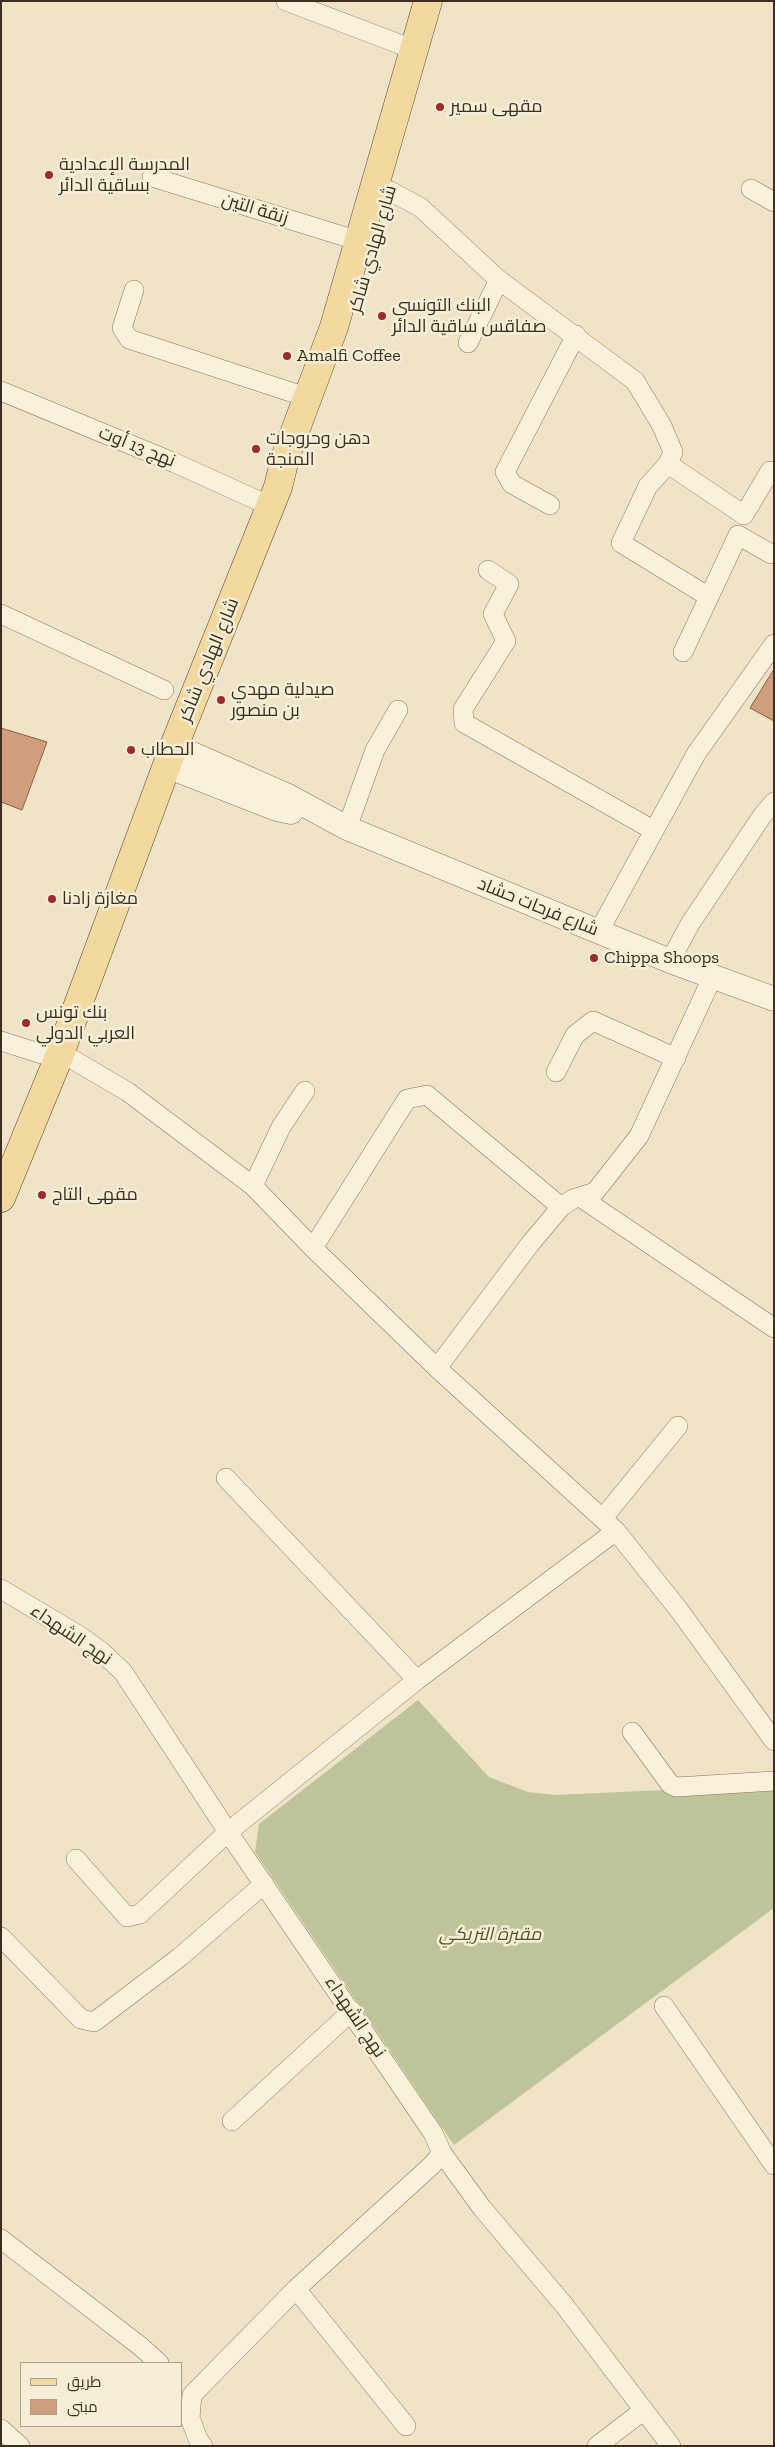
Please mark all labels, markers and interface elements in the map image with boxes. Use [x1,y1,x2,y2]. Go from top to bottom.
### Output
place label: مقهى سمير [450,96,543,118]
marker: مقهى سمير [434,101,446,113]
place label: المدرسة الإعدادية بساقية الدائر [59,154,190,196]
marker: المدرسة الإعدادية بساقية الدائر [43,169,55,181]
street label: شارع الهادي شاكر [344,183,402,315]
street label: زنقة التين [219,189,291,229]
place label: البنك التونسي صفاقس ساقية الدائر [392,295,546,338]
marker: البنك التونسي صفاقس ساقية الدائر [376,310,388,322]
place label: Amalfi Coffee [297,345,401,367]
marker: Amalfi Coffee [281,350,293,362]
street label: نهج 13 أوت [96,422,178,472]
place label: دهن وحروجات المنجة [266,428,370,470]
marker: دهن وحروجات المنجة [250,443,262,455]
street label: شارع الهادي شاكر [174,595,244,725]
place label: صيدلية مهدي بن منصور [231,679,335,722]
marker: صيدلية مهدي بن منصور [215,694,227,706]
place label: الحطاب [141,739,195,761]
marker: الحطاب [125,744,137,756]
street label: شارع فرحات حشاد [474,873,602,941]
place label: مغازة زادنا [62,888,138,910]
marker: مغازة زادنا [46,893,58,905]
place label: Chippa Shoops [604,947,719,969]
marker: Chippa Shoops [588,952,600,964]
place label: بنك تونس العربي الدولي [36,1002,135,1044]
marker: بنك تونس العربي الدولي [20,1017,32,1029]
place label: مقهى التاج [52,1184,138,1206]
marker: مقهى التاج [36,1189,48,1201]
street label: نهج الشهداء [26,1600,116,1670]
park label: مقبرة التريكي [439,1924,541,1946]
street label: نهج الشهداء [320,1972,390,2062]
legend [20,2362,182,2427]
text: طريق [67,2373,101,2391]
text: مبنى [67,2398,98,2416]

